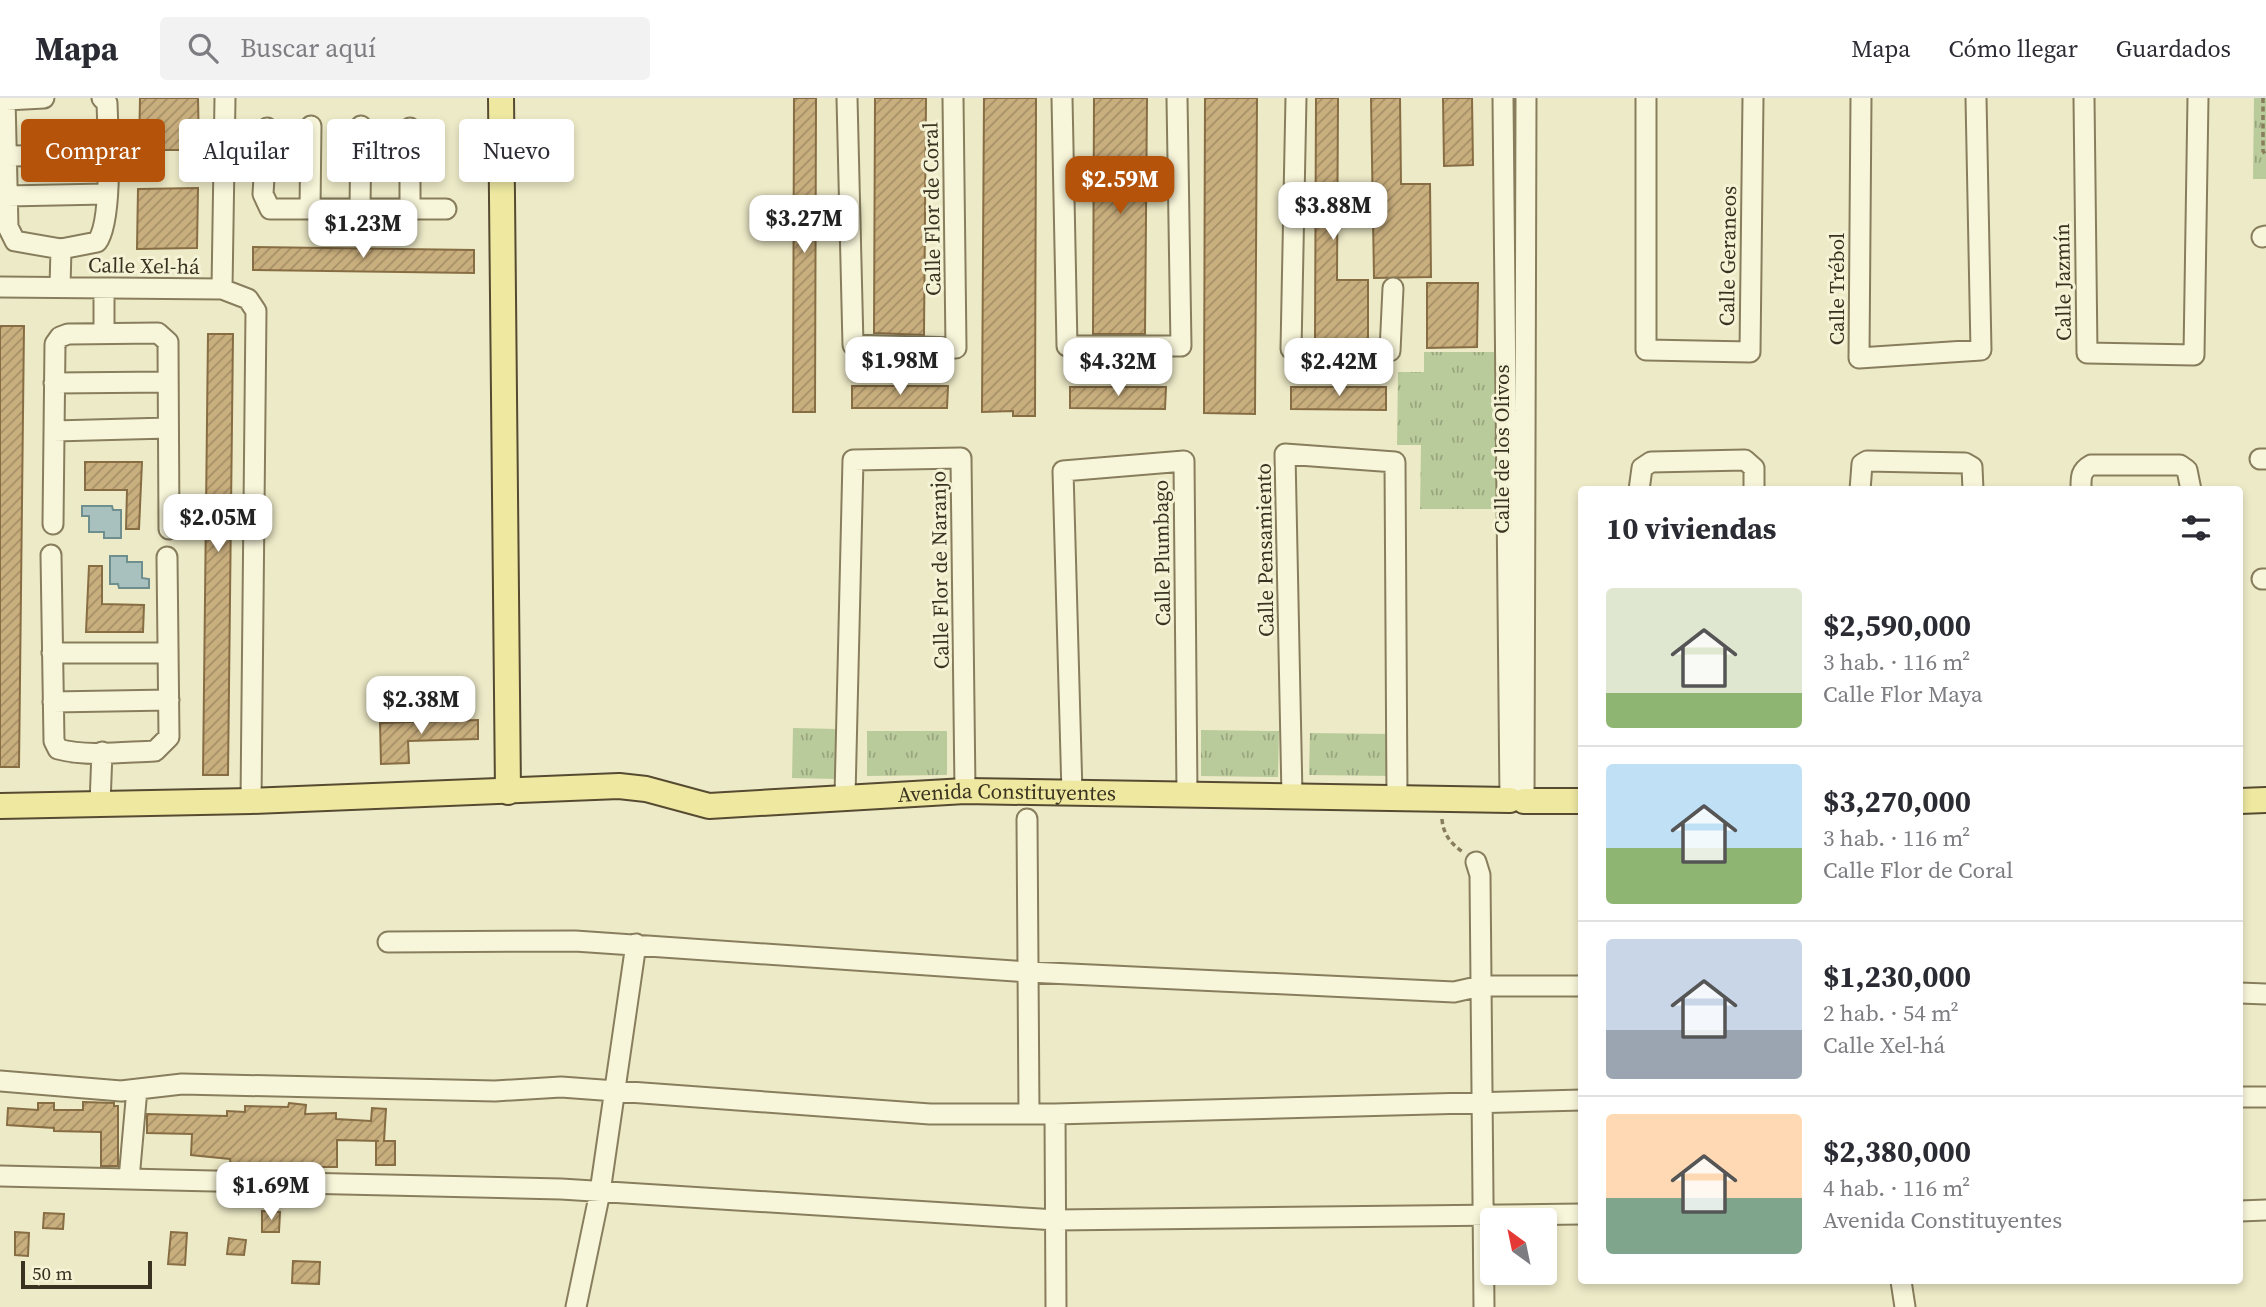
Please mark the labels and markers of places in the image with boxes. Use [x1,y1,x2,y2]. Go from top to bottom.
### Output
pin: $2.59M [1063,156,1177,216]
pin: $3.88M [1276,183,1390,242]
pin: $3.27M [747,195,861,255]
pin: $1.23M [306,200,420,260]
pin: $1.98M [843,338,957,397]
pin: $4.32M [1061,338,1175,398]
pin: $2.42M [1282,338,1396,398]
pin: $2.05M [161,494,275,554]
pin: $2.38M [364,676,478,736]
pin: $1.69M [214,1162,328,1222]

